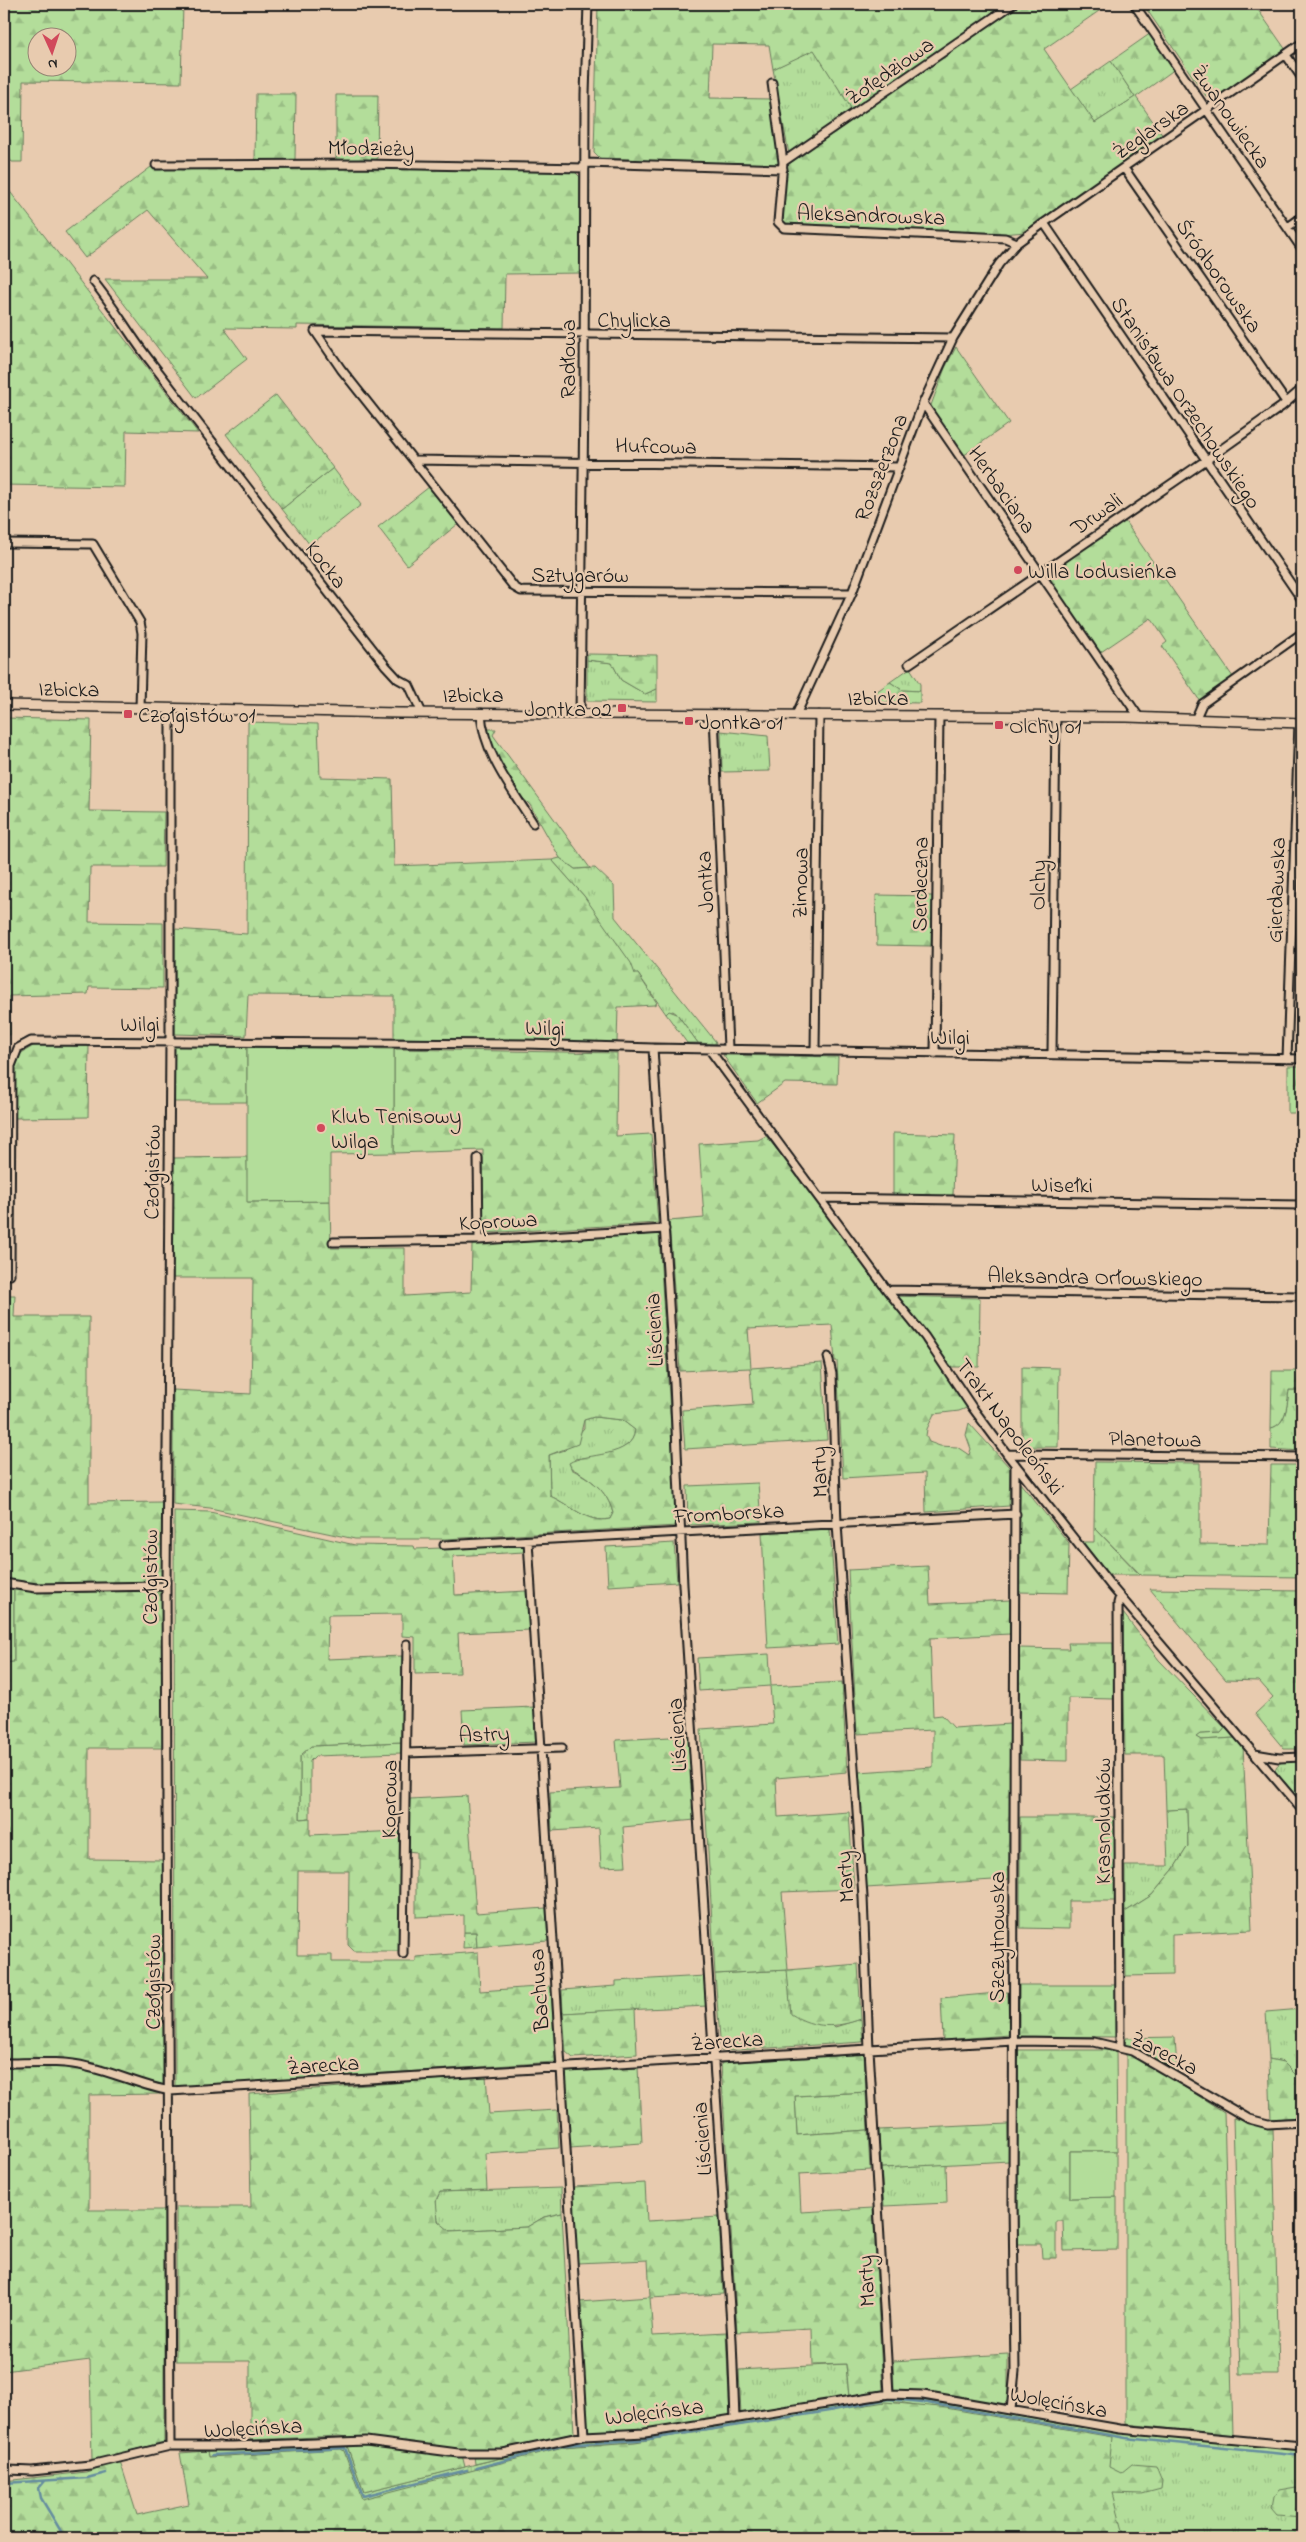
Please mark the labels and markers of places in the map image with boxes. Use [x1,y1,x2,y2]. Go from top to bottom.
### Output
place label: Willa Lodusieńka [1028,557,1177,589]
marker: Willa Lodusieńka [1012,564,1024,576]
place label: Jontka 02 [524,695,612,727]
place label: Czołgistów 01 [138,701,255,734]
marker: Jontka 02 [616,702,628,714]
marker: Czołgistów 01 [122,708,134,720]
place label: Jontka 01 [699,708,783,740]
place label: Olchy 01 [1009,712,1082,745]
marker: Jontka 01 [683,715,695,727]
marker: Olchy 01 [993,719,1005,731]
place label: Klub Tenisowy Wilga [331,1102,462,1160]
marker: Klub Tenisowy Wilga [315,1122,327,1134]

